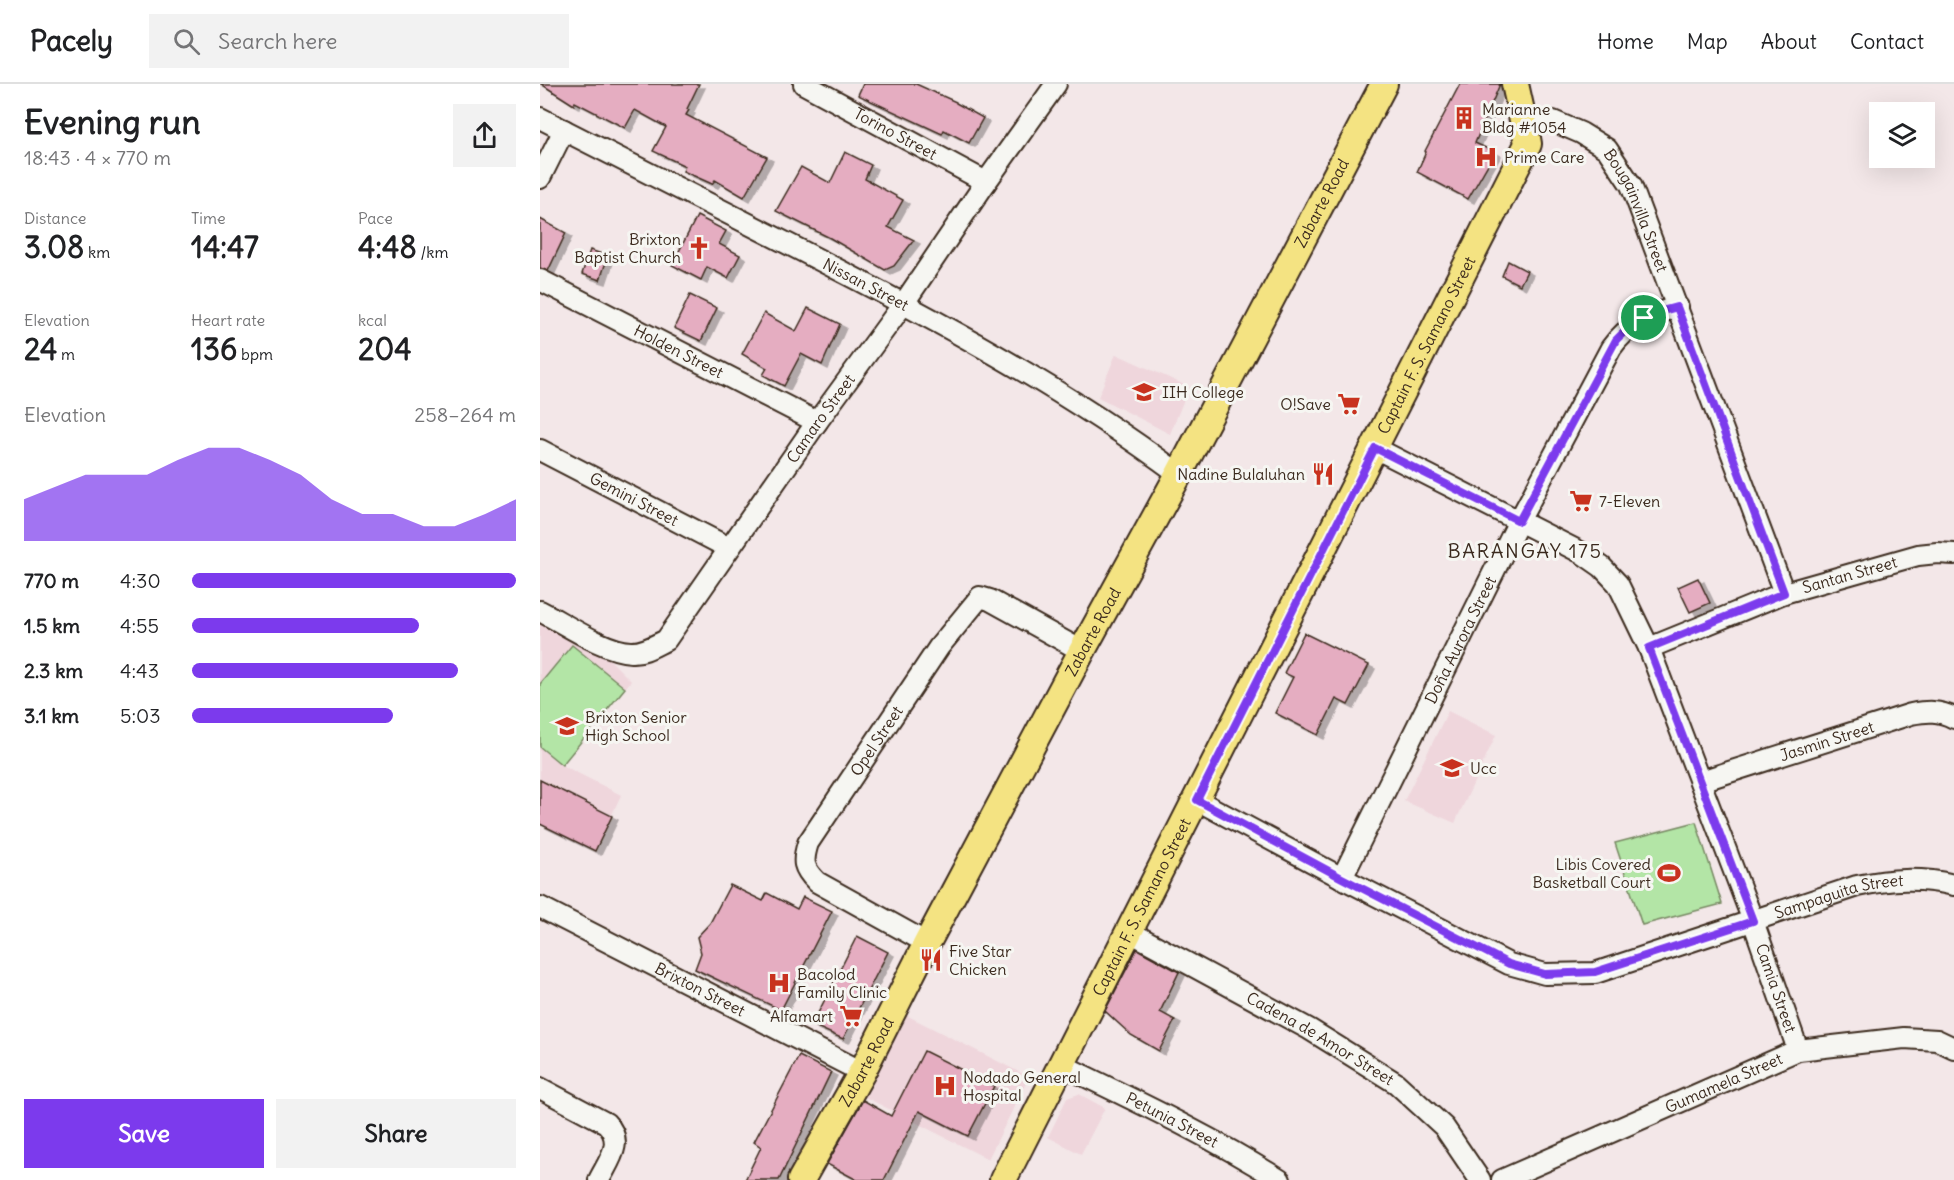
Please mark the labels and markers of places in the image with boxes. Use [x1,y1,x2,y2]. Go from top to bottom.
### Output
place label: Marianne Bldg #1054 [1482,99,1566,137]
building icon: Marianne Bldg #1054 [1451,105,1477,131]
hospital icon: Prime Care [1473,144,1499,170]
place label: Prime Care [1504,147,1584,167]
place label: Brixton Baptist Church [574,229,681,267]
church icon: Brixton Baptist Church [686,235,712,261]
pin [1618,292,1669,343]
school or university icon: IIH College [1131,379,1157,405]
place label: IIH College [1162,382,1244,402]
supermarket icon: O!Save [1336,391,1362,417]
place label: O!Save [1280,394,1331,414]
restaurant icon: Nadine Bulaluhan [1310,461,1336,487]
place label: Nadine Bulaluhan [1177,464,1305,484]
supermarket icon: 7-Eleven [1568,488,1594,514]
place label: 7-Eleven [1599,491,1660,511]
place label: Brixton Senior High School [585,707,687,745]
school or university icon: Brixton Senior High School [554,713,580,739]
school or university icon: Ucc [1439,755,1465,781]
place label: Ucc [1470,758,1497,778]
place label: Libis Covered Basketball Court [1532,854,1652,892]
sports icon: Libis Covered Basketball Court [1656,860,1682,886]
place label: Five Star Chicken [949,941,1012,979]
restaurant icon: Five Star Chicken [918,947,944,973]
place label: Bacolod Family Clinic [797,964,887,1002]
hospital icon: Bacolod Family Clinic [766,970,792,996]
supermarket icon: Alfamart [838,1003,864,1029]
place label: Alfamart [770,1006,834,1026]
place label: Nodado General Hospital [963,1067,1081,1105]
hospital icon: Nodado General Hospital [932,1073,958,1099]

